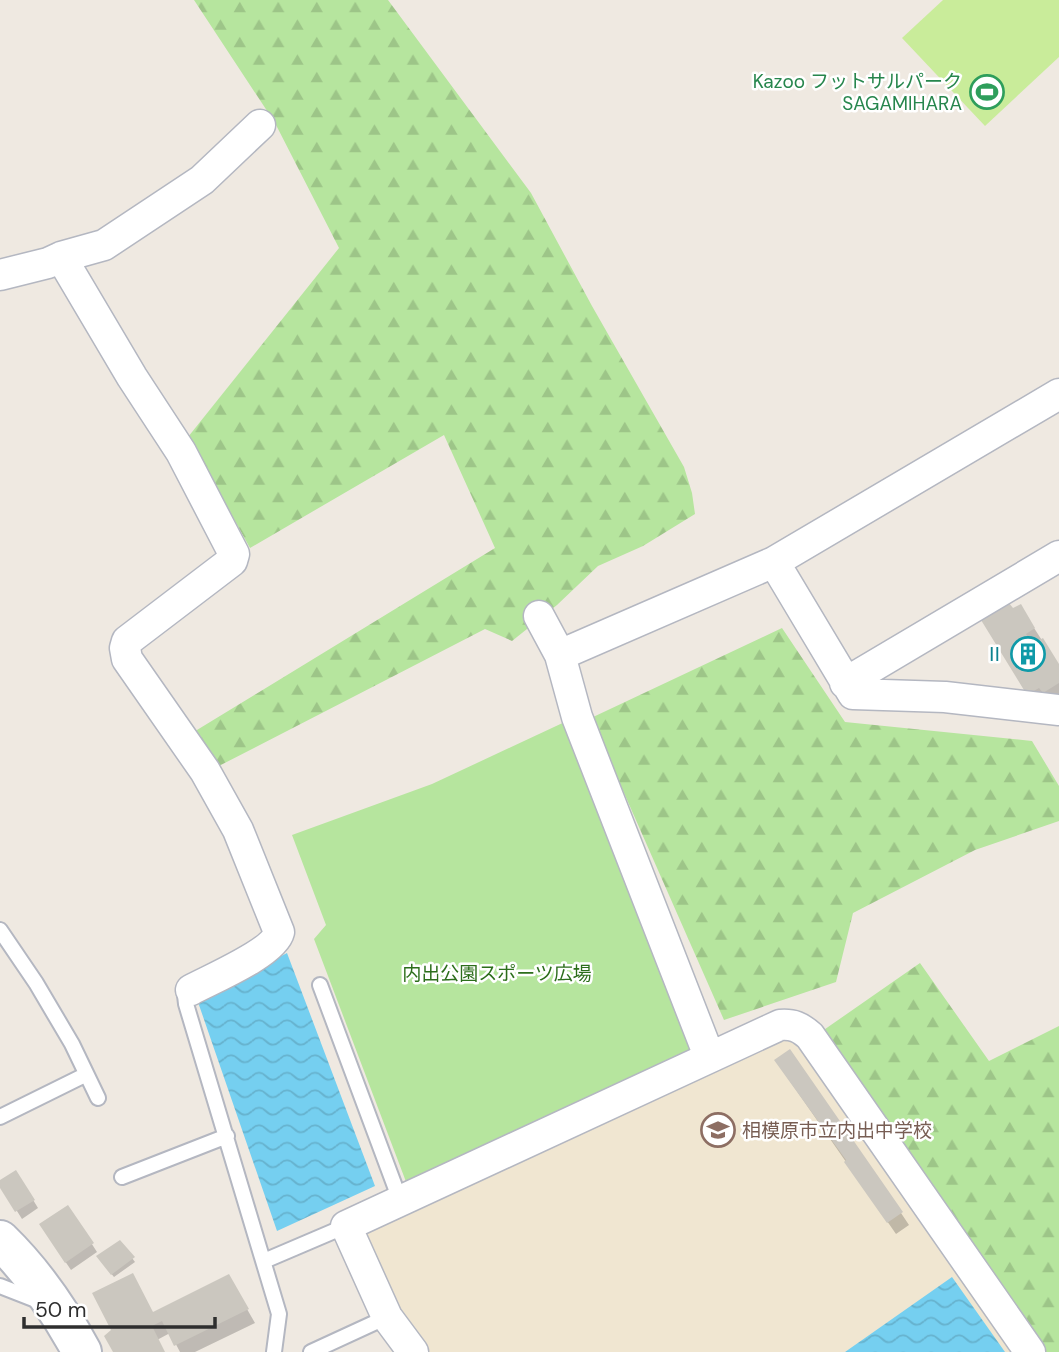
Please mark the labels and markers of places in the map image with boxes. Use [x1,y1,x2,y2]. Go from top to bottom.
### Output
place label: Kazoo フットサルパーク SAGAMIHARA [753,69,962,116]
sports icon: Kazoo フットサルパーク SAGAMIHARA [968,73,1006,111]
building icon: Ⅱ [1009,635,1047,673]
place label: Ⅱ [985,642,1004,667]
school or university icon: 相模原市立内出中学校 [699,1111,737,1149]
place label: 相模原市立内出中学校 [742,1118,932,1143]

